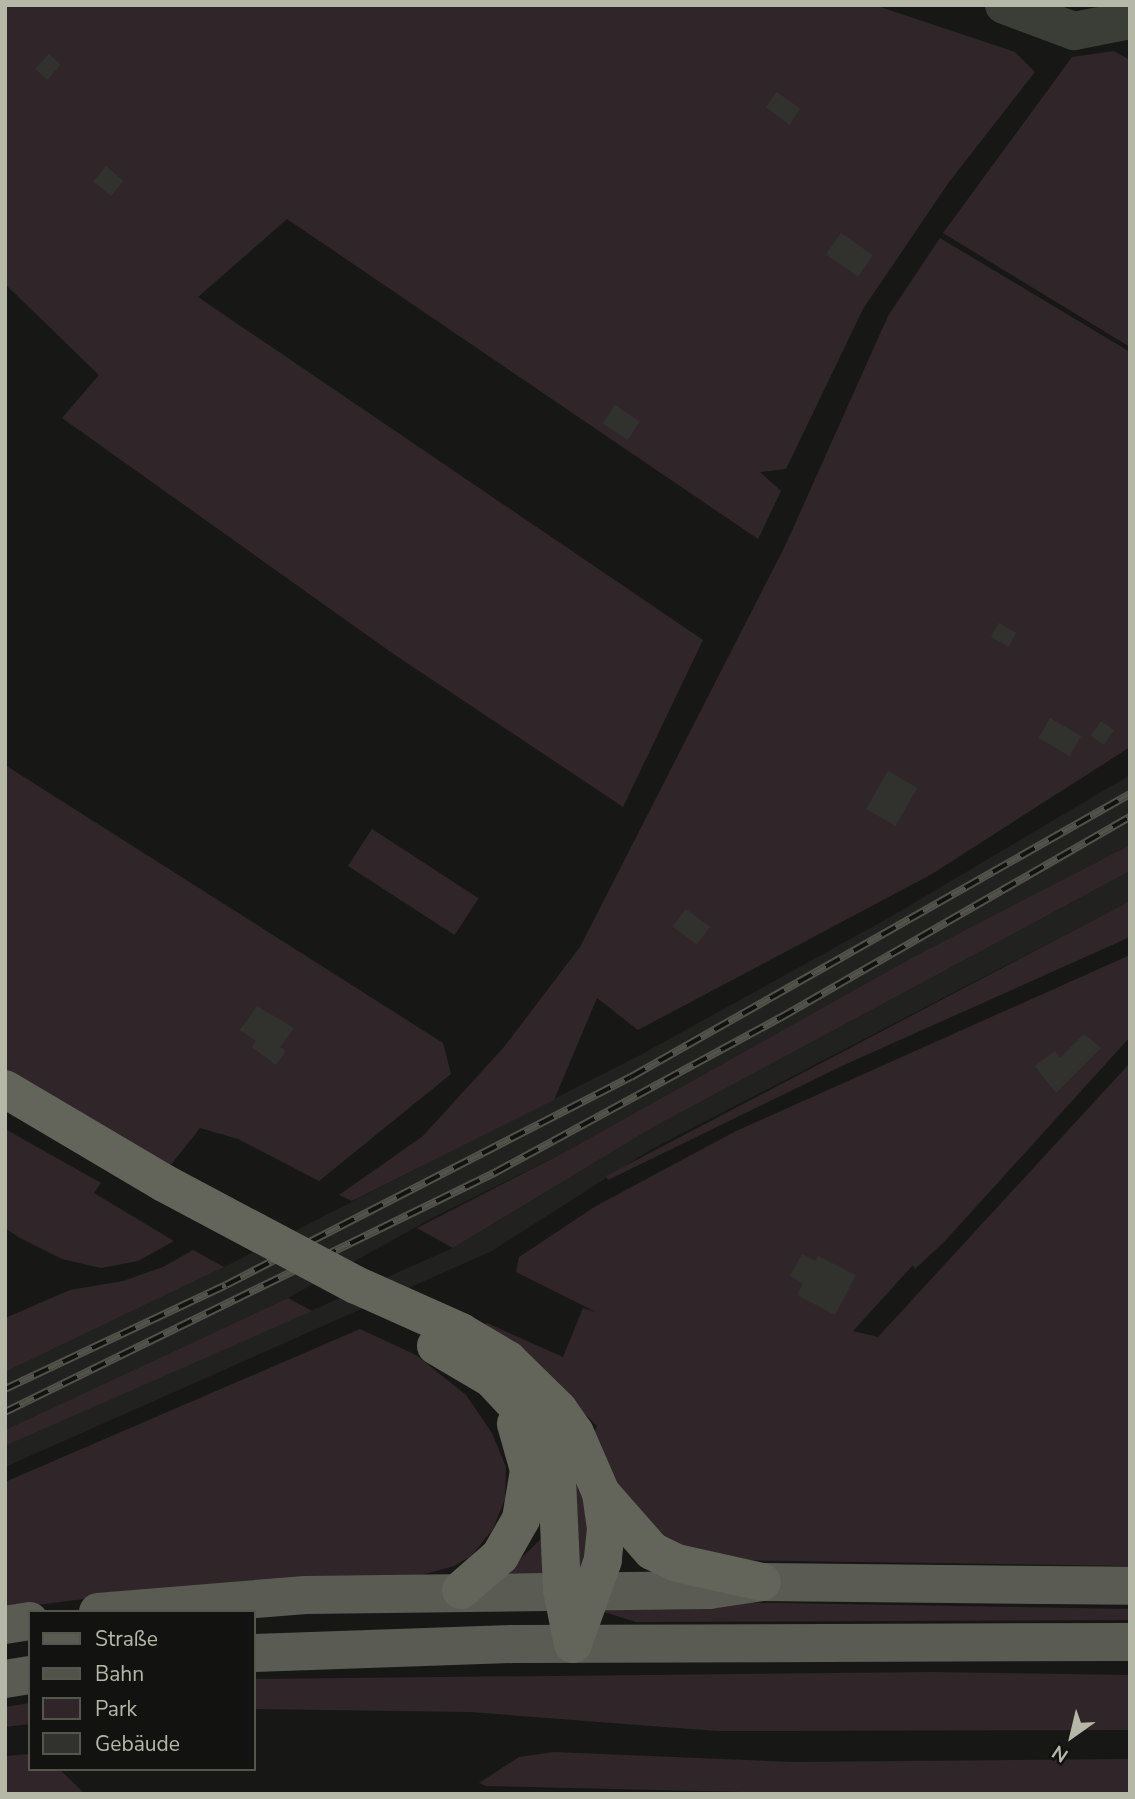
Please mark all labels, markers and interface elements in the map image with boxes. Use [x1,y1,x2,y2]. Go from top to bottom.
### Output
legend [28,1610,256,1771]
text: Straße [95,1625,158,1653]
text: Bahn [95,1660,144,1688]
text: Park [95,1695,137,1723]
north arrow [1037,1701,1107,1771]
text: Gebäude [95,1730,180,1758]
text: N [1047,1739,1073,1768]

